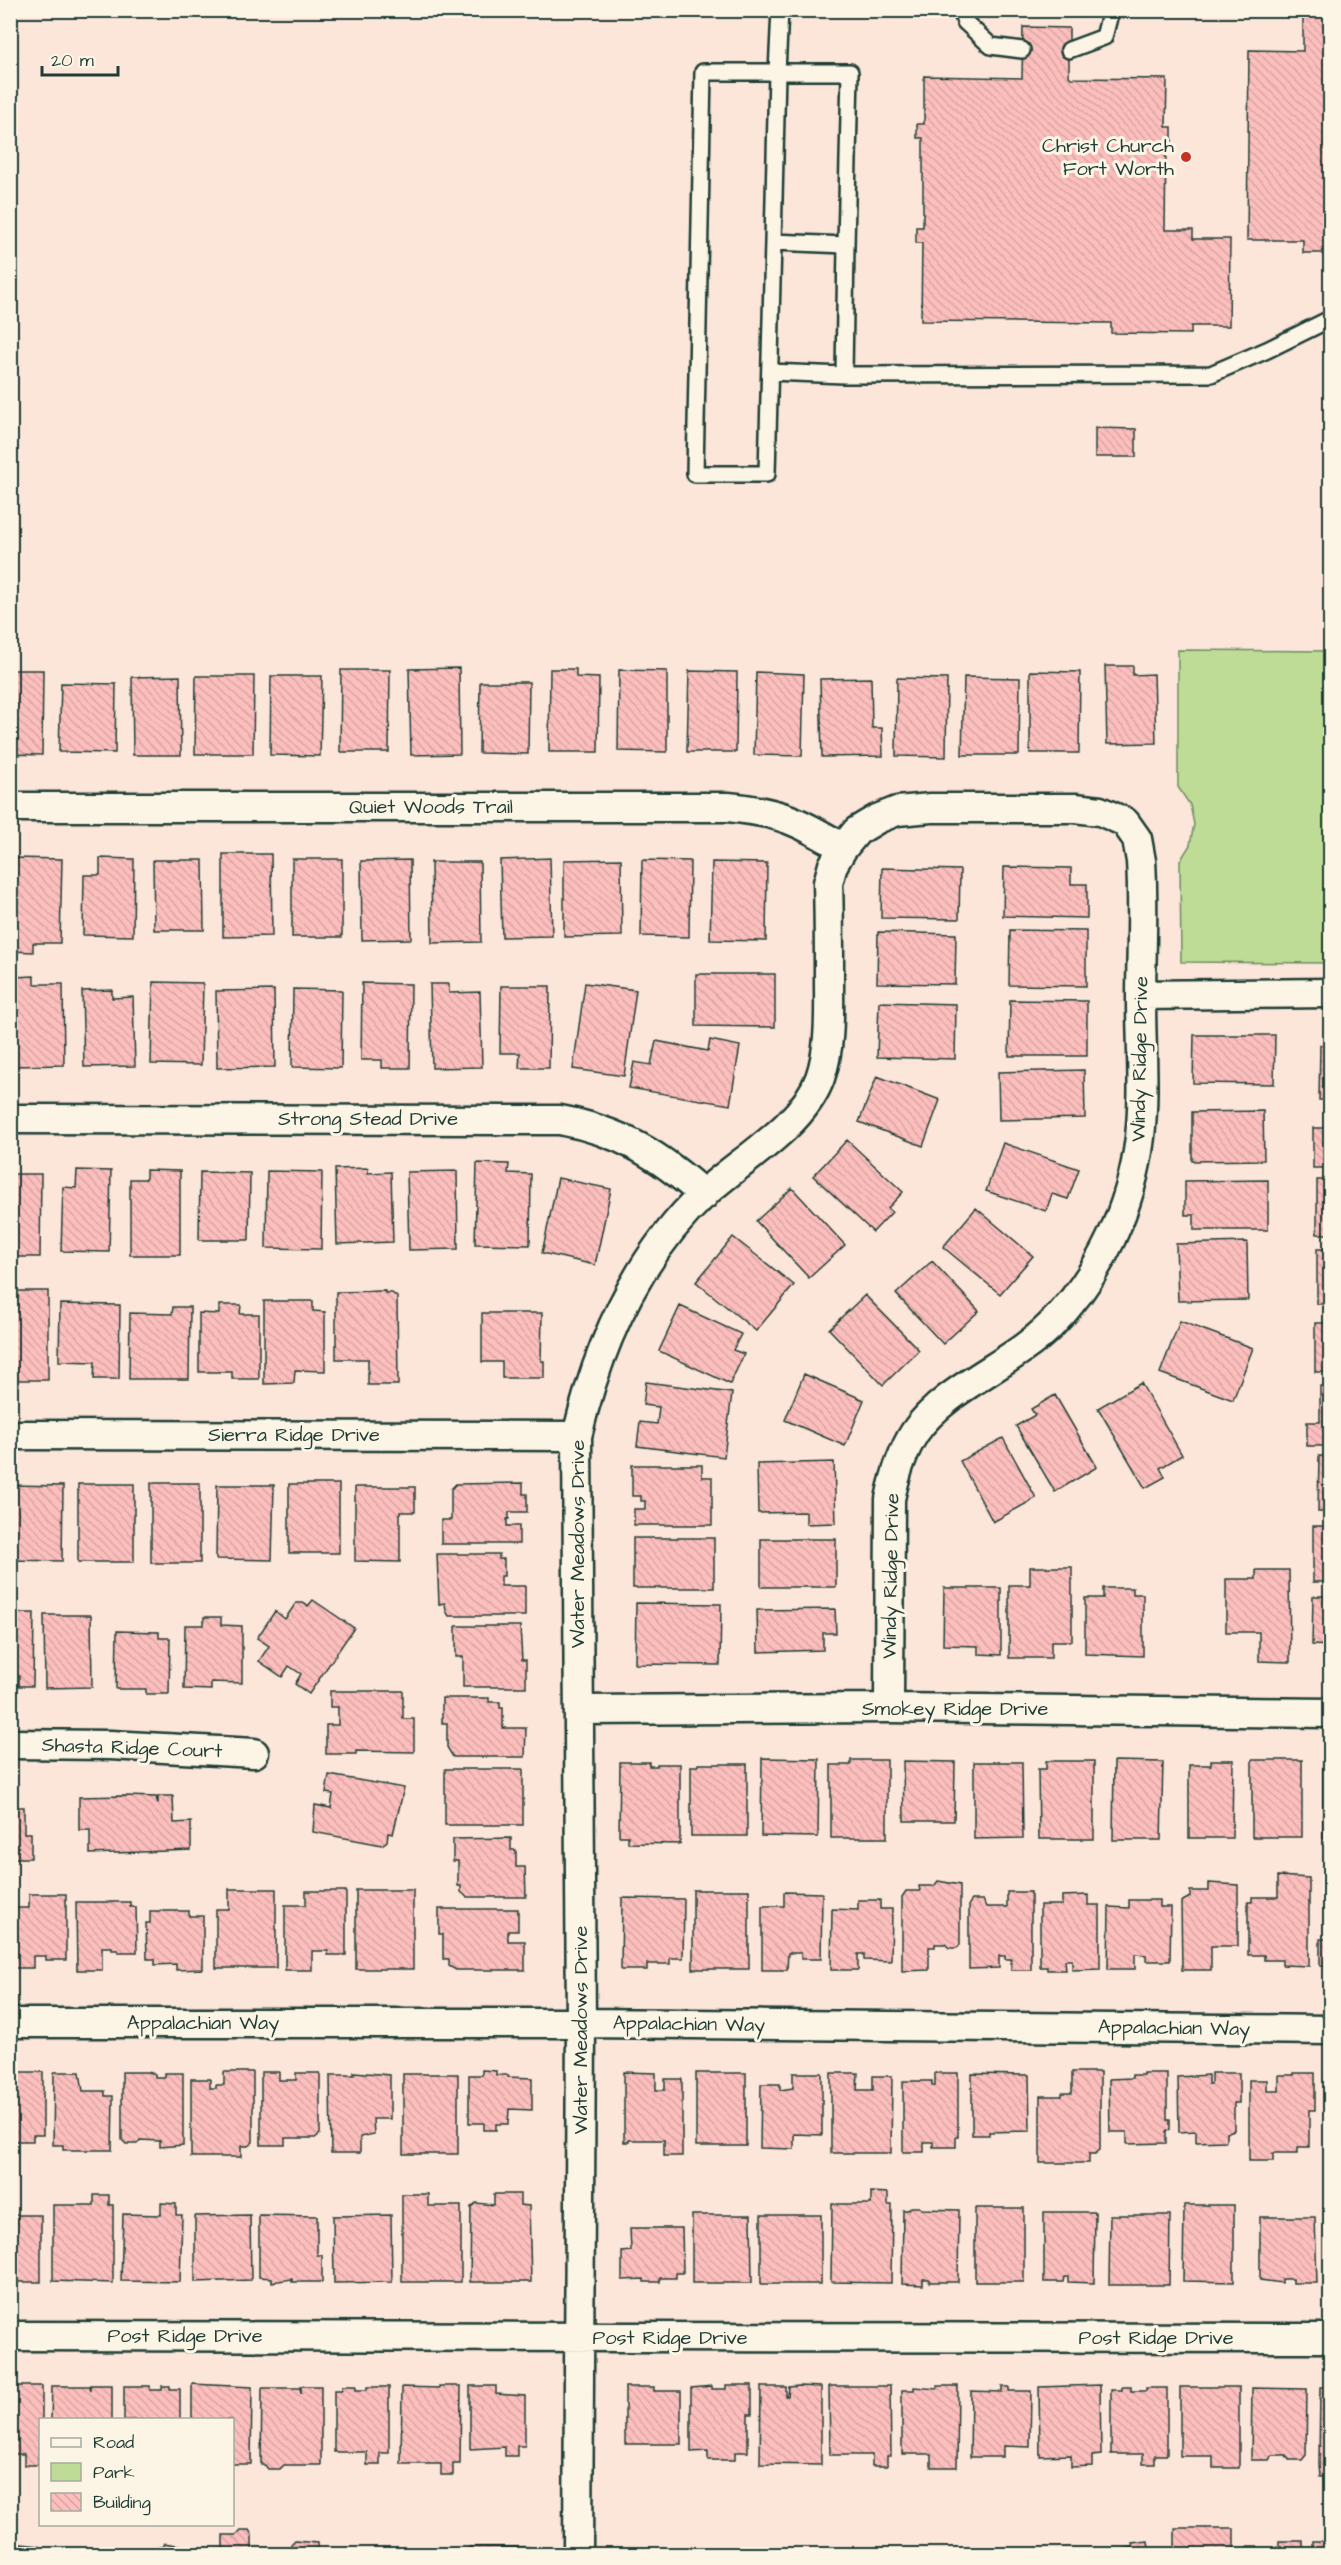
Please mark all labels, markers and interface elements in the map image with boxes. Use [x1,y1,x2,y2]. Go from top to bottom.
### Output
scale bar [42,39,118,77]
text: 20 m [51,48,94,73]
place label: Christ Church Fort Worth [1042,132,1174,183]
marker: Christ Church Fort Worth [1179,150,1193,164]
street label: Quiet Woods Trail [349,793,513,821]
street label: Windy Ridge Drive [1125,976,1156,1142]
street label: Strong Stead Drive [278,1105,458,1134]
street label: Sierra Ridge Drive [208,1421,380,1450]
street label: Water Meadows Drive [564,1440,592,1648]
street label: Windy Ridge Drive [876,1493,907,1659]
street label: Smokey Ridge Drive [862,1695,1049,1724]
street label: Shasta Ridge Court [41,1731,223,1766]
street label: Water Meadows Drive [567,1926,595,2134]
street label: Appalachian Way [127,2009,279,2038]
street label: Appalachian Way [613,2009,765,2040]
street label: Appalachian Way [1098,2013,1250,2044]
street label: Post Ridge Drive [107,2322,263,2351]
street label: Post Ridge Drive [592,2324,748,2353]
street label: Post Ridge Drive [1078,2324,1234,2353]
legend [39,2418,234,2526]
text: Road [93,2430,134,2455]
text: Park [93,2460,135,2485]
text: Building [93,2490,151,2516]

